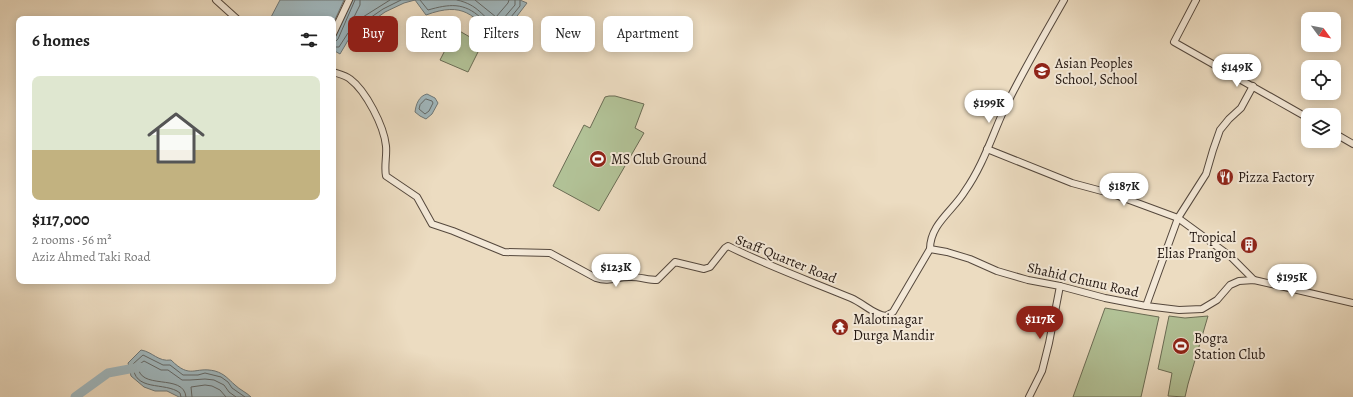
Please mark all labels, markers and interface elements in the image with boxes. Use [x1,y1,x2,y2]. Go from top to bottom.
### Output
north arrow [1301,12,1341,52]
map controls [1301,12,1341,148]
chip: Buy [348,16,398,52]
chip: Rent [406,16,461,52]
chip: Filters [469,16,533,52]
chip: New [541,16,595,52]
chip: Apartment [603,16,693,52]
text: 6 homes [32,29,90,52]
icon: filters [298,29,320,51]
place label: Asian Peoples School, School [1054,54,1138,89]
pin: $149K [1209,54,1265,88]
text: $149K [1221,58,1253,75]
button: locate [1301,60,1341,100]
school or university icon: Asian Peoples School, School [1032,61,1052,81]
pin: $199K [961,90,1017,124]
text: $199K [973,94,1005,111]
icon: home [140,102,212,174]
button: layers [1301,108,1341,148]
sports icon: MS Club Ground [588,149,608,169]
place label: MS Club Ground [611,150,707,169]
restaurant icon: Pizza Factory [1215,167,1235,187]
place label: Pizza Factory [1238,168,1315,187]
pin: $187K [1096,173,1152,207]
text: $187K [1108,177,1140,194]
text: $117,000 [32,208,90,231]
place label: Tropical Elias Prangon [1157,228,1237,263]
street label: Staff Quarter Road [733,230,840,288]
text: 2 rooms · 56 m² [32,231,112,248]
building icon: Tropical Elias Prangon [1239,235,1259,255]
text: Aziz Ahmed Taki Road [32,248,151,265]
pin: $123K [588,254,644,288]
text: $123K [600,258,632,275]
street label: Shahid Chunu Road [1025,258,1141,302]
pin: $195K [1264,264,1320,298]
text: $195K [1277,268,1307,285]
pin: $117K [1012,306,1068,340]
place label: Malotinagar Durga Mandir [853,310,935,345]
text: $117K [1025,310,1055,327]
temple icon: Malotinagar Durga Mandir [830,317,850,337]
place label: Bogra Station Club [1194,329,1265,364]
sports icon: Bogra Station Club [1171,336,1191,356]

